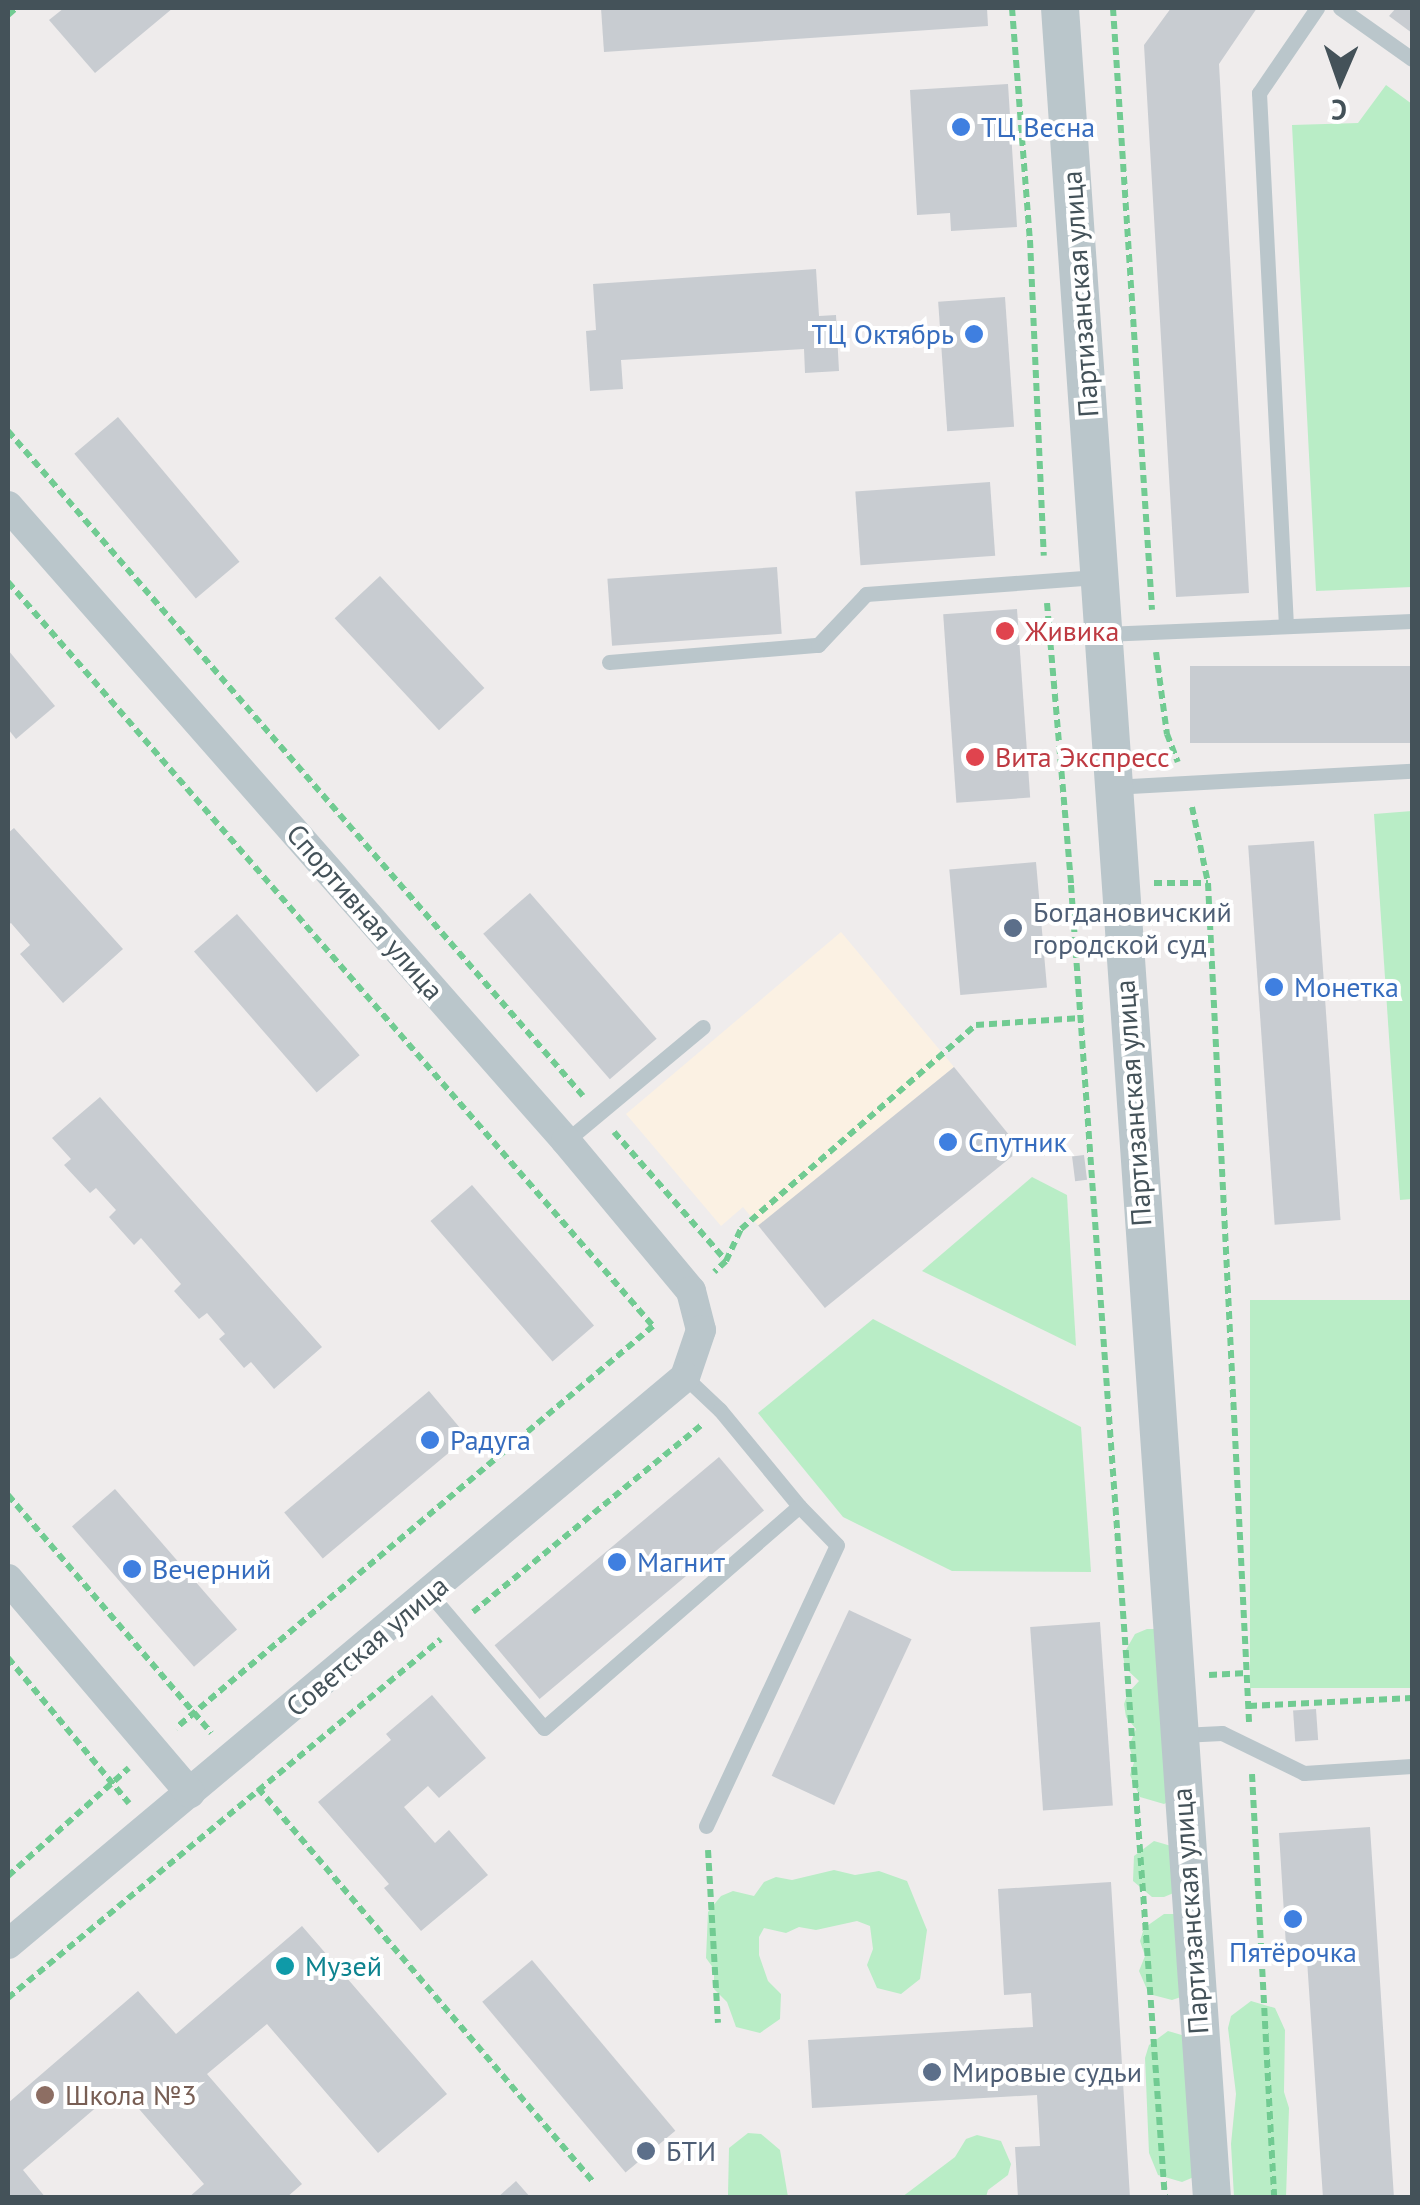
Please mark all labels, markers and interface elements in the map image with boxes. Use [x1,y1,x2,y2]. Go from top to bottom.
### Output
north arrow [1290,30,1390,130]
text: С [1330,92,1347,129]
place label: ТЦ Весна [981,110,1095,144]
marker: ТЦ Весна [950,116,972,138]
street label: Партизанская улица [1055,170,1105,418]
place label: ТЦ Октябрь [812,317,954,351]
marker: ТЦ Октябрь [963,323,985,345]
place label: Живика [1025,614,1119,648]
marker: Живика [994,620,1016,642]
place label: Вита Экспресс [995,740,1170,774]
marker: Вита Экспресс [964,746,986,768]
street label: Спортивная улица [279,817,451,1007]
place label: Богдановичский городской суд [1033,895,1232,961]
marker: Богдановичский городской суд [1002,917,1024,939]
place label: Монетка [1294,970,1399,1004]
marker: Монетка [1263,976,1285,998]
street label: Партизанская улица [1108,979,1158,1227]
place label: Спутник [968,1125,1067,1159]
marker: Спутник [937,1131,959,1153]
place label: Радуга [450,1423,531,1457]
marker: Радуга [419,1429,441,1451]
place label: Магнит [637,1545,725,1579]
marker: Магнит [606,1551,628,1573]
place label: Вечерний [152,1552,271,1586]
marker: Вечерний [121,1558,143,1580]
street label: Советская улица [279,1569,455,1723]
street label: Партизанская улица [1165,1787,1215,2035]
marker: Пятёрочка [1282,1908,1304,1930]
place label: Пятёрочка [1229,1935,1357,1969]
place label: Музей [305,1949,382,1983]
marker: Музей [274,1955,296,1977]
place label: Мировые судьи [952,2055,1142,2089]
marker: Мировые судьи [921,2061,943,2083]
place label: Школа №3 [65,2078,197,2112]
marker: Школа №3 [34,2084,56,2106]
place label: БТИ [666,2134,716,2168]
marker: БТИ [635,2140,657,2162]

